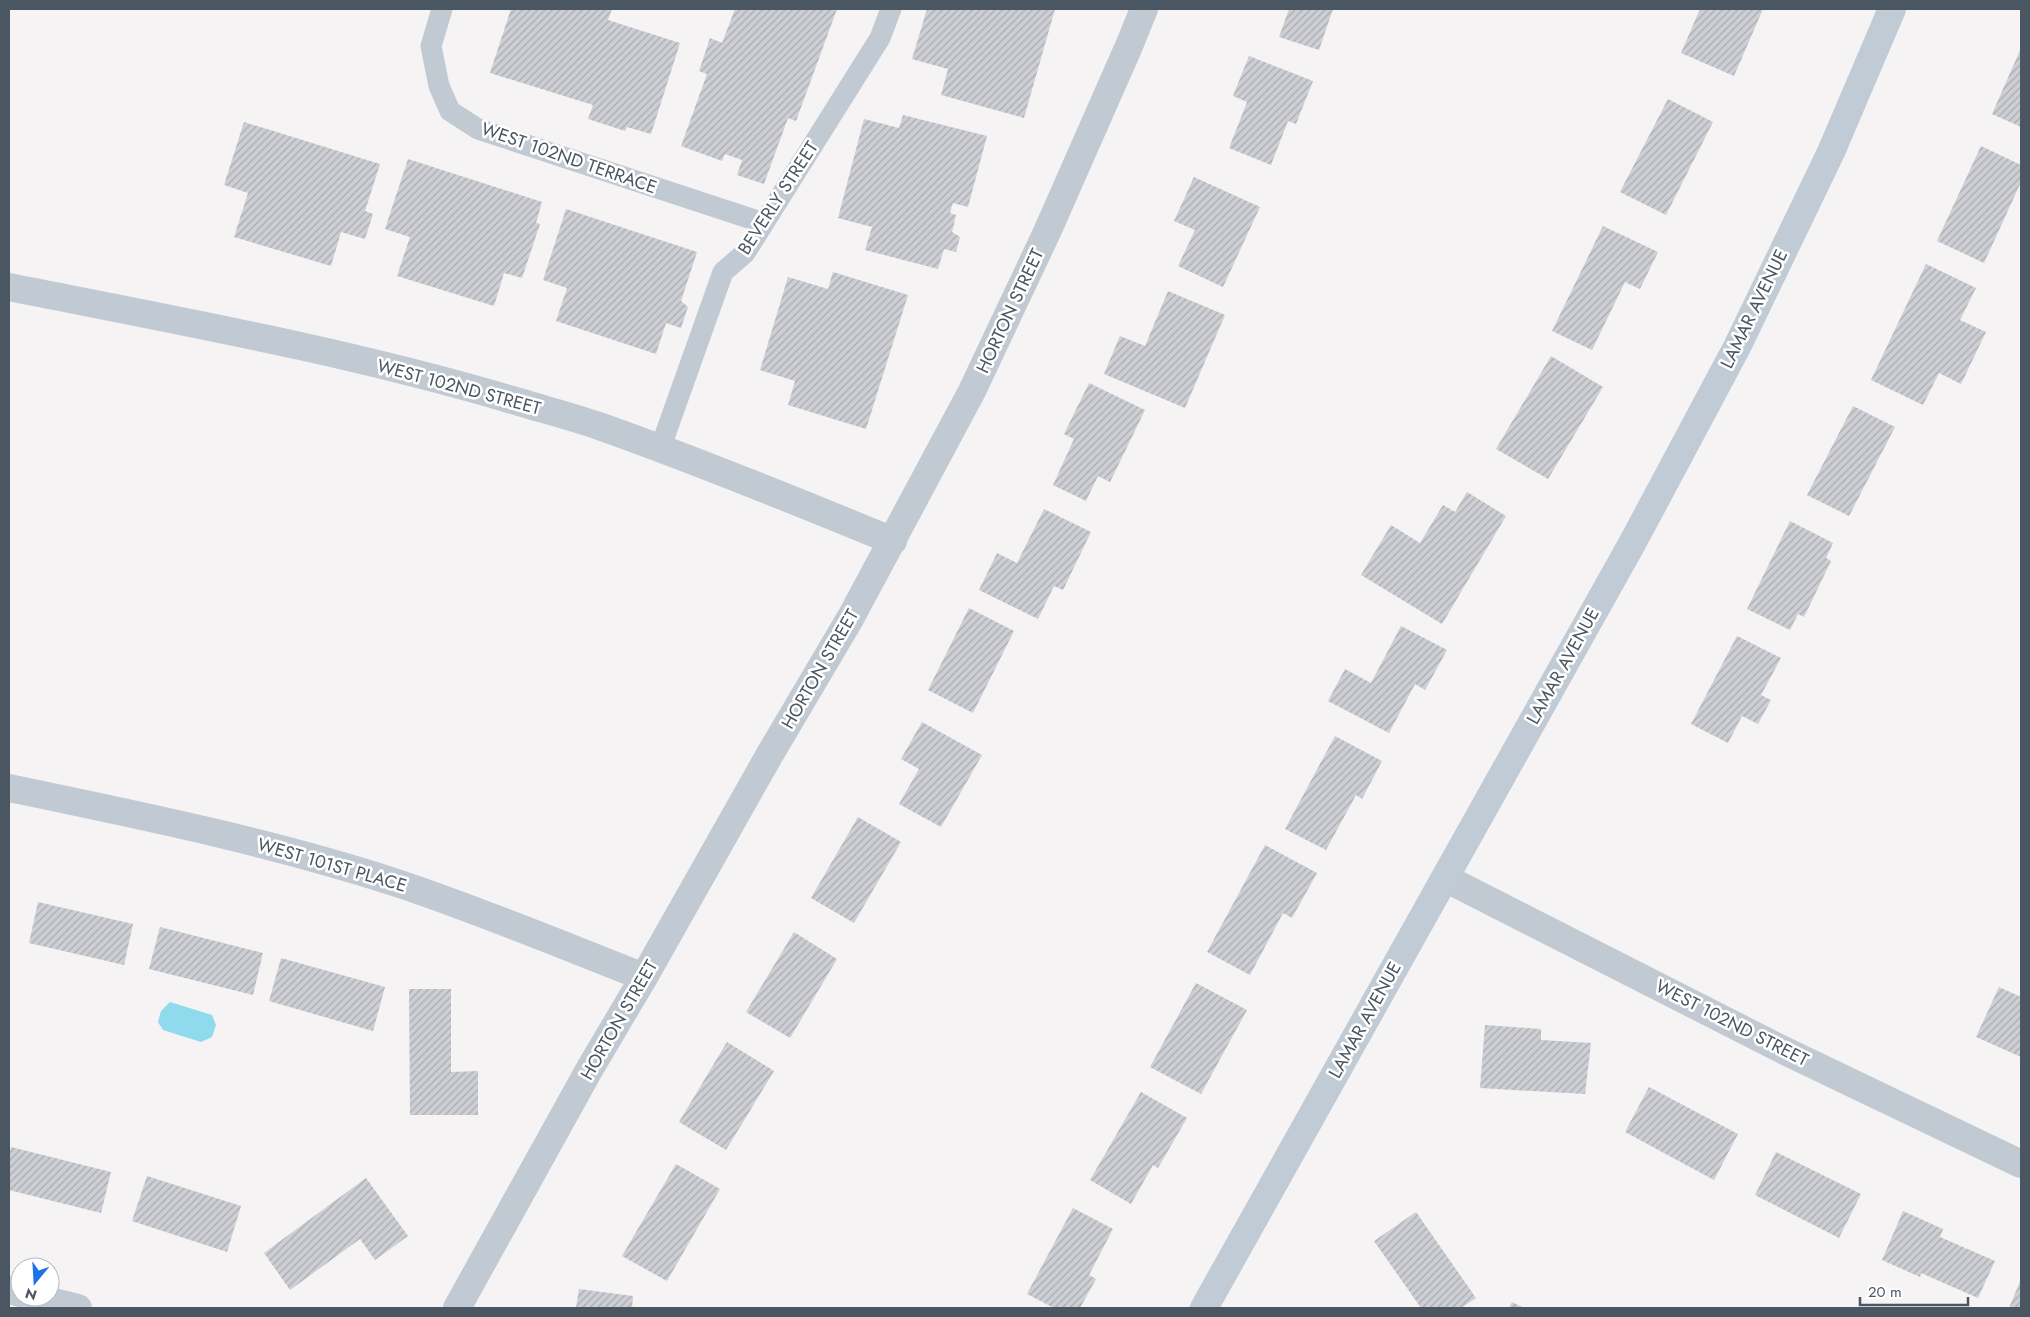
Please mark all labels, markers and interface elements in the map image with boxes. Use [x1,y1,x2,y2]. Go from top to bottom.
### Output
street label: WEST 102ND TERRACE [478,116,660,200]
street label: BEVERLY STREET [732,136,825,260]
street label: HORTON STREET [970,244,1051,378]
street label: LAMAR AVENUE [1714,245,1794,373]
street label: WEST 102ND STREET [374,353,544,422]
street label: LAMAR AVENUE [1520,603,1606,729]
street label: HORTON STREET [775,604,865,734]
street label: WEST 101ST PLACE [254,831,410,899]
street label: HORTON STREET [574,955,664,1085]
street label: LAMAR AVENUE [1322,957,1408,1083]
street label: WEST 102ND STREET [1651,973,1814,1073]
north arrow [10,1257,60,1307]
scale bar [1860,1274,1968,1306]
text: 20 m [1868,1281,1902,1303]
text: N [23,1283,39,1306]

